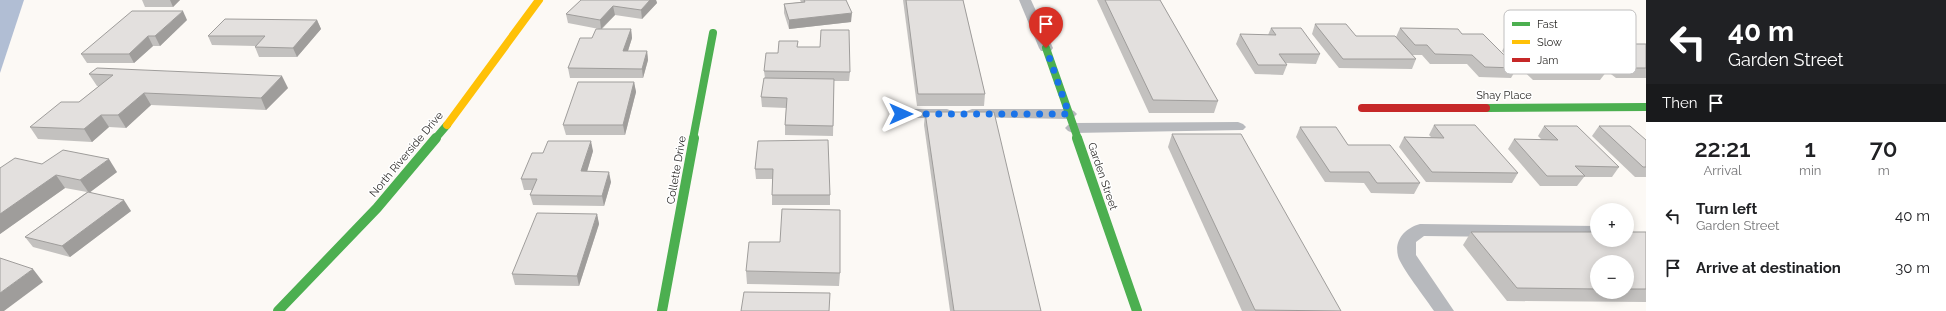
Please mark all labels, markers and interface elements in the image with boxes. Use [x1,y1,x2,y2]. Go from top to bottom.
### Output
pin [1029,7.0,1063,48]
legend [1504,10,1636,74]
icon: arrive [1035,13,1057,35]
text: 40 m [1728,15,1794,48]
icon: left [1662,16,1714,68]
text: Fast [1537,18,1558,31]
text: Slow [1537,36,1562,49]
text: Garden Street [1728,49,1844,70]
text: Jam [1537,54,1558,67]
street label: Shay Place [1476,89,1532,102]
icon: arrive [1705,92,1727,114]
position arrow [880,93,922,135]
text: Then [1662,94,1697,112]
street label: North Riverside Drive [367,109,446,200]
street label: Collette Drive [664,134,689,205]
text: 22:21 [1694,134,1751,163]
text: 1 [1804,134,1816,163]
text: 70 [1870,134,1898,163]
street label: Garden Street [1085,141,1120,212]
text: Arrival [1703,163,1742,178]
text: min [1799,163,1821,178]
text: m [1878,163,1890,178]
text: Turn left [1696,200,1757,218]
map controls [1590,203,1634,299]
button: + [1590,203,1634,247]
icon: left [1662,205,1684,227]
text: 40 m [1895,207,1930,225]
text: Garden Street [1696,218,1779,233]
button: − [1590,255,1634,299]
icon: arrive [1662,257,1684,279]
text: Arrive at destination [1696,259,1841,277]
text: 30 m [1895,259,1930,277]

